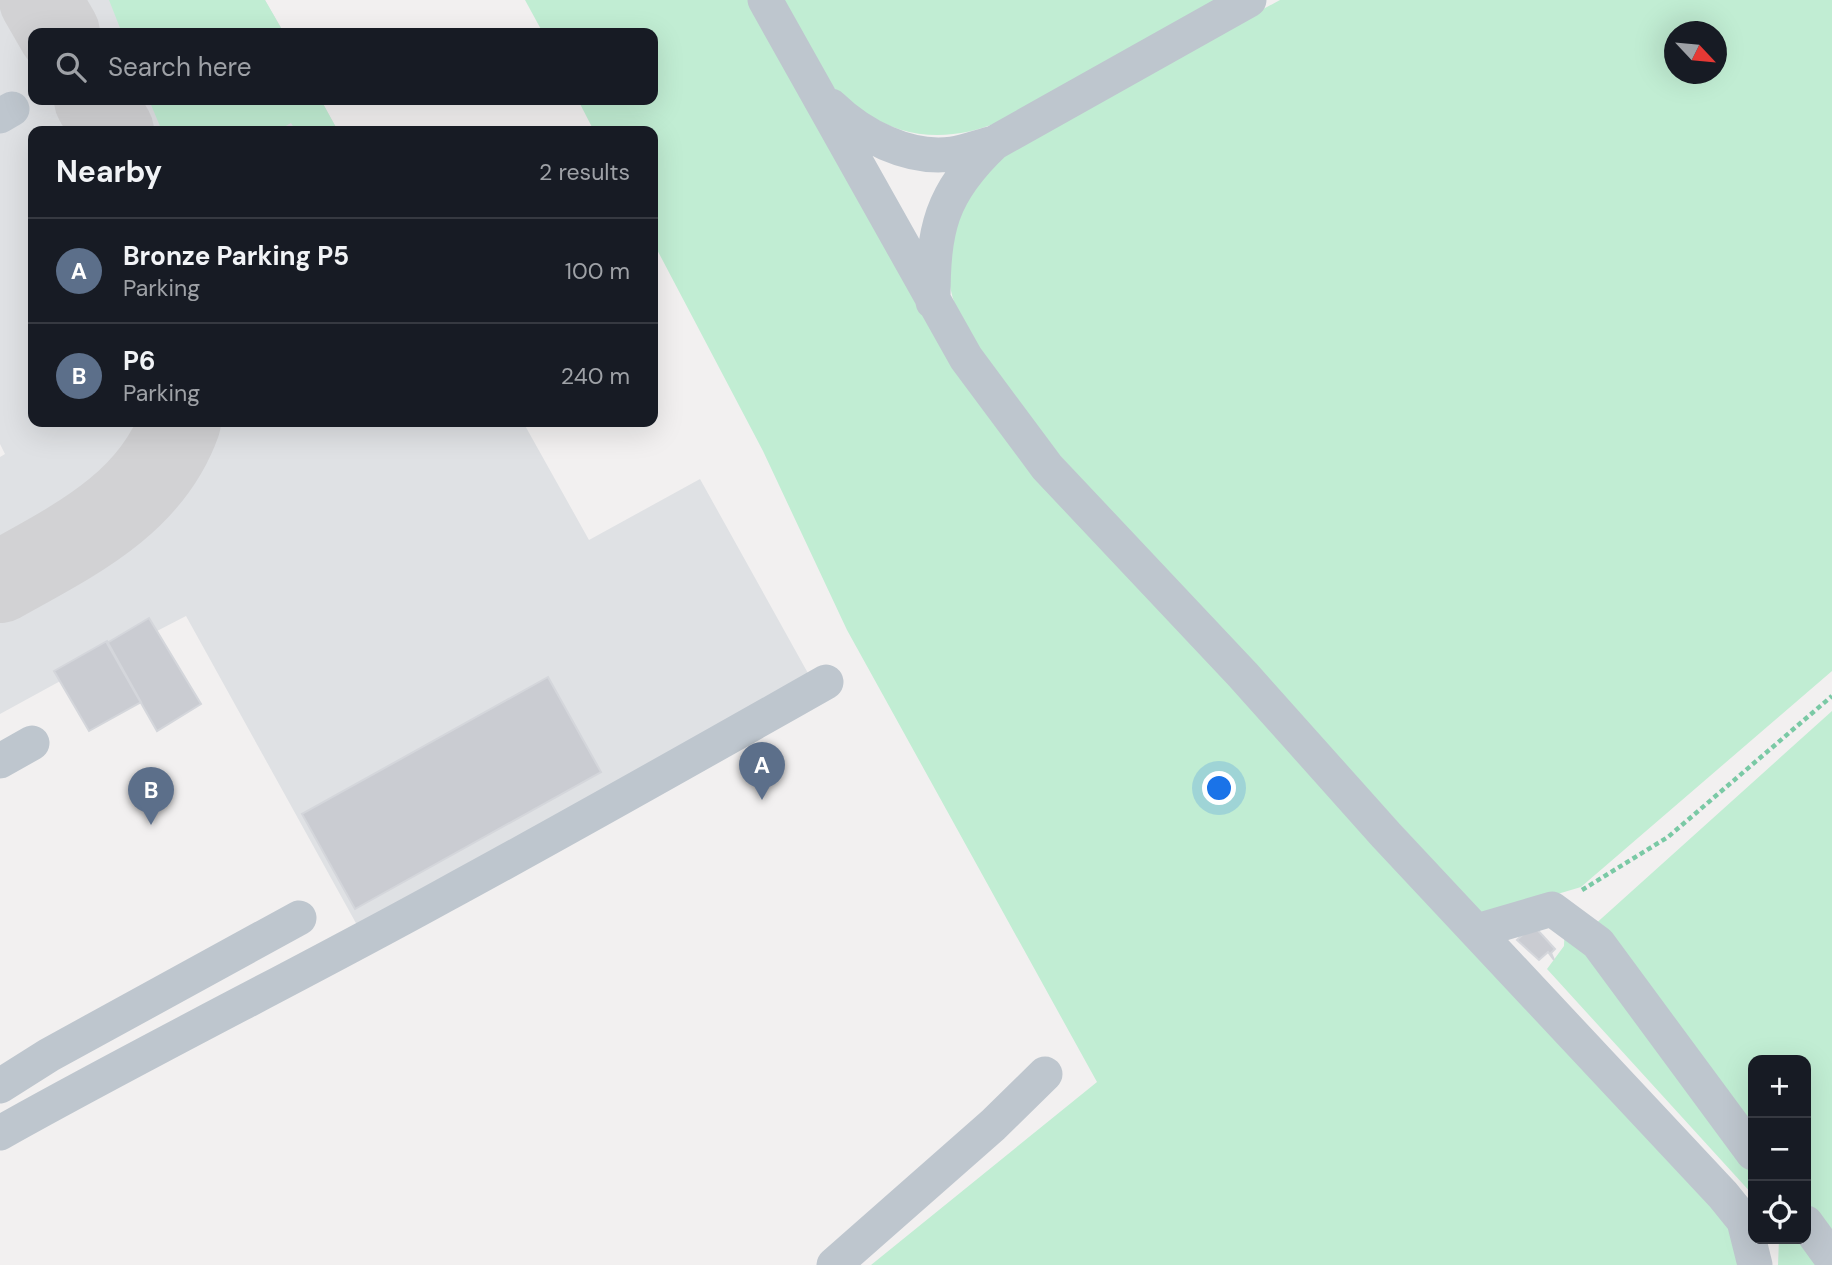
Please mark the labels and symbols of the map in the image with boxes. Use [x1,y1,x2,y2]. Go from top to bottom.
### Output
north arrow [1664,21,1727,84]
pin: A [739,742,785,800]
pin: B [128,767,174,825]
your location [1202,771,1236,805]

